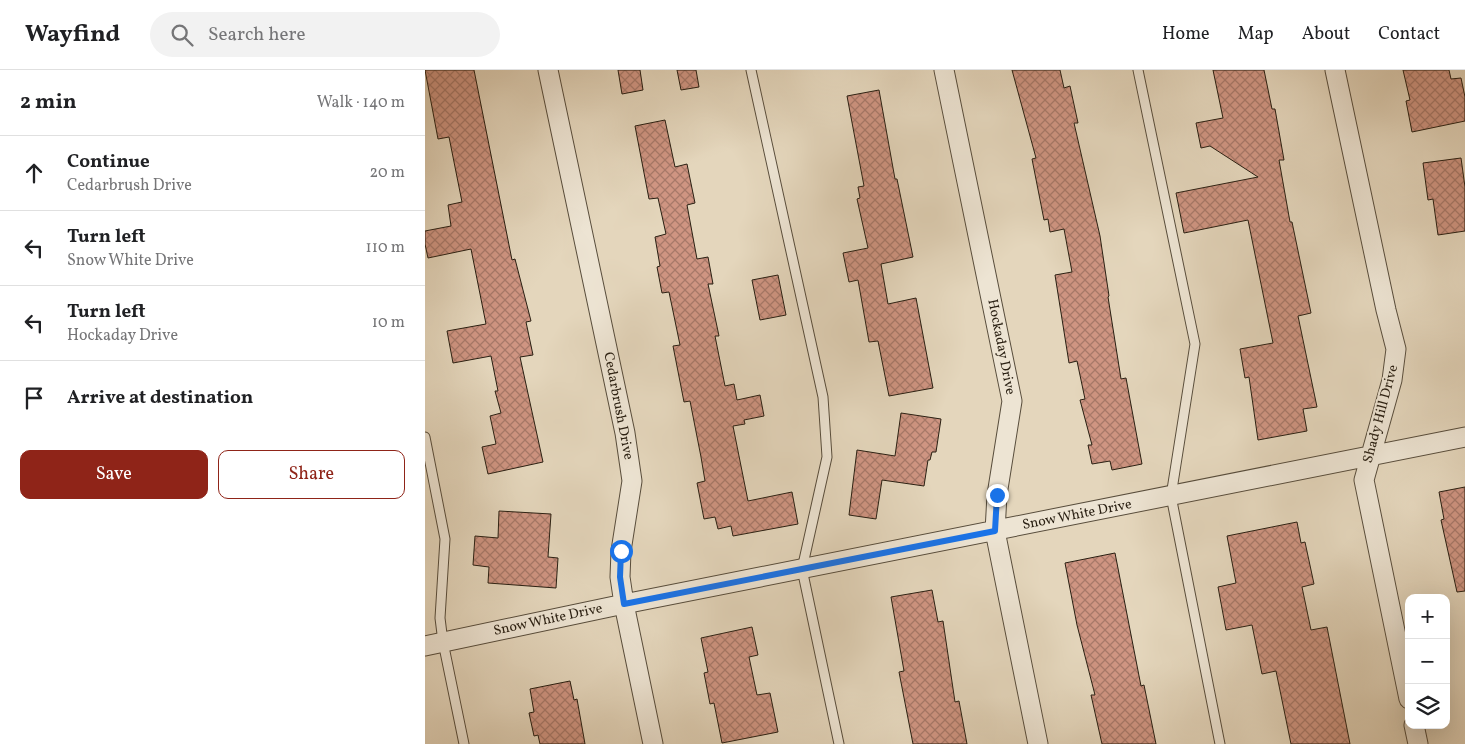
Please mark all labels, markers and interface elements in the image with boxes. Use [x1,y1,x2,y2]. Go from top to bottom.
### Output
search box [150,12,500,57]
text: Wayfind [25,18,120,52]
icon: search [168,21,196,49]
text: Search here [208,22,305,48]
text: Home [1162,22,1210,47]
text: Map [1238,22,1274,47]
text: About [1302,22,1350,47]
text: Contact [1378,22,1440,47]
text: 2 min [20,88,77,117]
text: Walk · 140 m [317,92,405,114]
text: Continue [67,149,150,175]
icon: ahead [20,159,48,187]
text: 20 m [370,162,405,184]
text: Cedarbrush Drive [67,175,192,197]
text: Turn left [67,224,146,250]
icon: left [20,234,48,262]
text: 110 m [366,237,405,259]
text: Snow White Drive [67,250,194,272]
street label: Hockaday Drive [982,298,1020,397]
text: Turn left [67,299,146,325]
icon: left [20,309,48,337]
text: 10 m [372,312,405,334]
text: Hockaday Drive [67,325,178,347]
street label: Cedarbrush Drive [598,351,638,462]
street label: Shady Hill Drive [1359,362,1403,465]
icon: arrive [20,384,48,412]
text: Arrive at destination [67,385,253,411]
button: Save [20,450,208,499]
button: Share [218,450,405,499]
route end [986,484,1009,507]
street label: Snow White Drive [1021,495,1134,535]
route start [610,540,633,563]
map controls [1405,594,1450,729]
button: + [1405,594,1450,639]
street label: Snow White Drive [492,599,605,641]
button: − [1405,639,1450,684]
button: layers [1405,684,1450,729]

